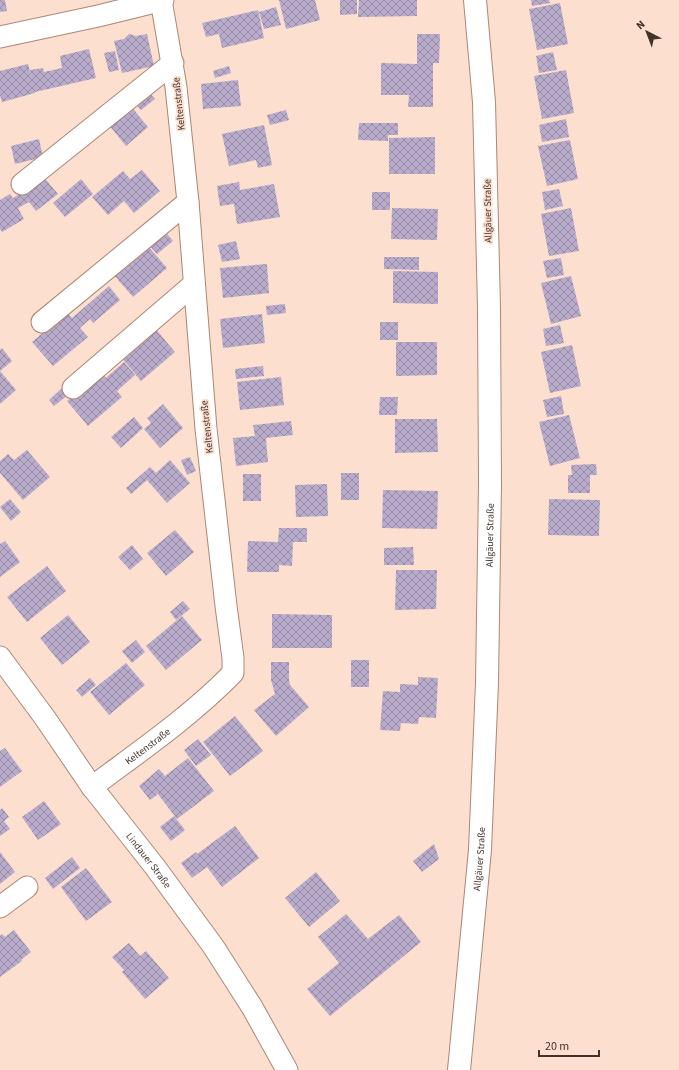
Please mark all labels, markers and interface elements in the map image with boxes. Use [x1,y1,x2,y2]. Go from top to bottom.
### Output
north arrow [627,12,667,52]
text: N [633,17,648,33]
street label: Keltenstraße [169,77,189,131]
street label: Allgäuer Straße [480,179,496,243]
street label: Keltenstraße [197,400,217,454]
street label: Allgäuer Straße [483,503,498,567]
street label: Keltenstraße [122,725,174,768]
street label: Allgäuer Straße [470,827,489,892]
street label: Lindauer Straße [122,830,174,891]
scale bar [539,1032,599,1058]
text: 20 m [545,1038,569,1055]

